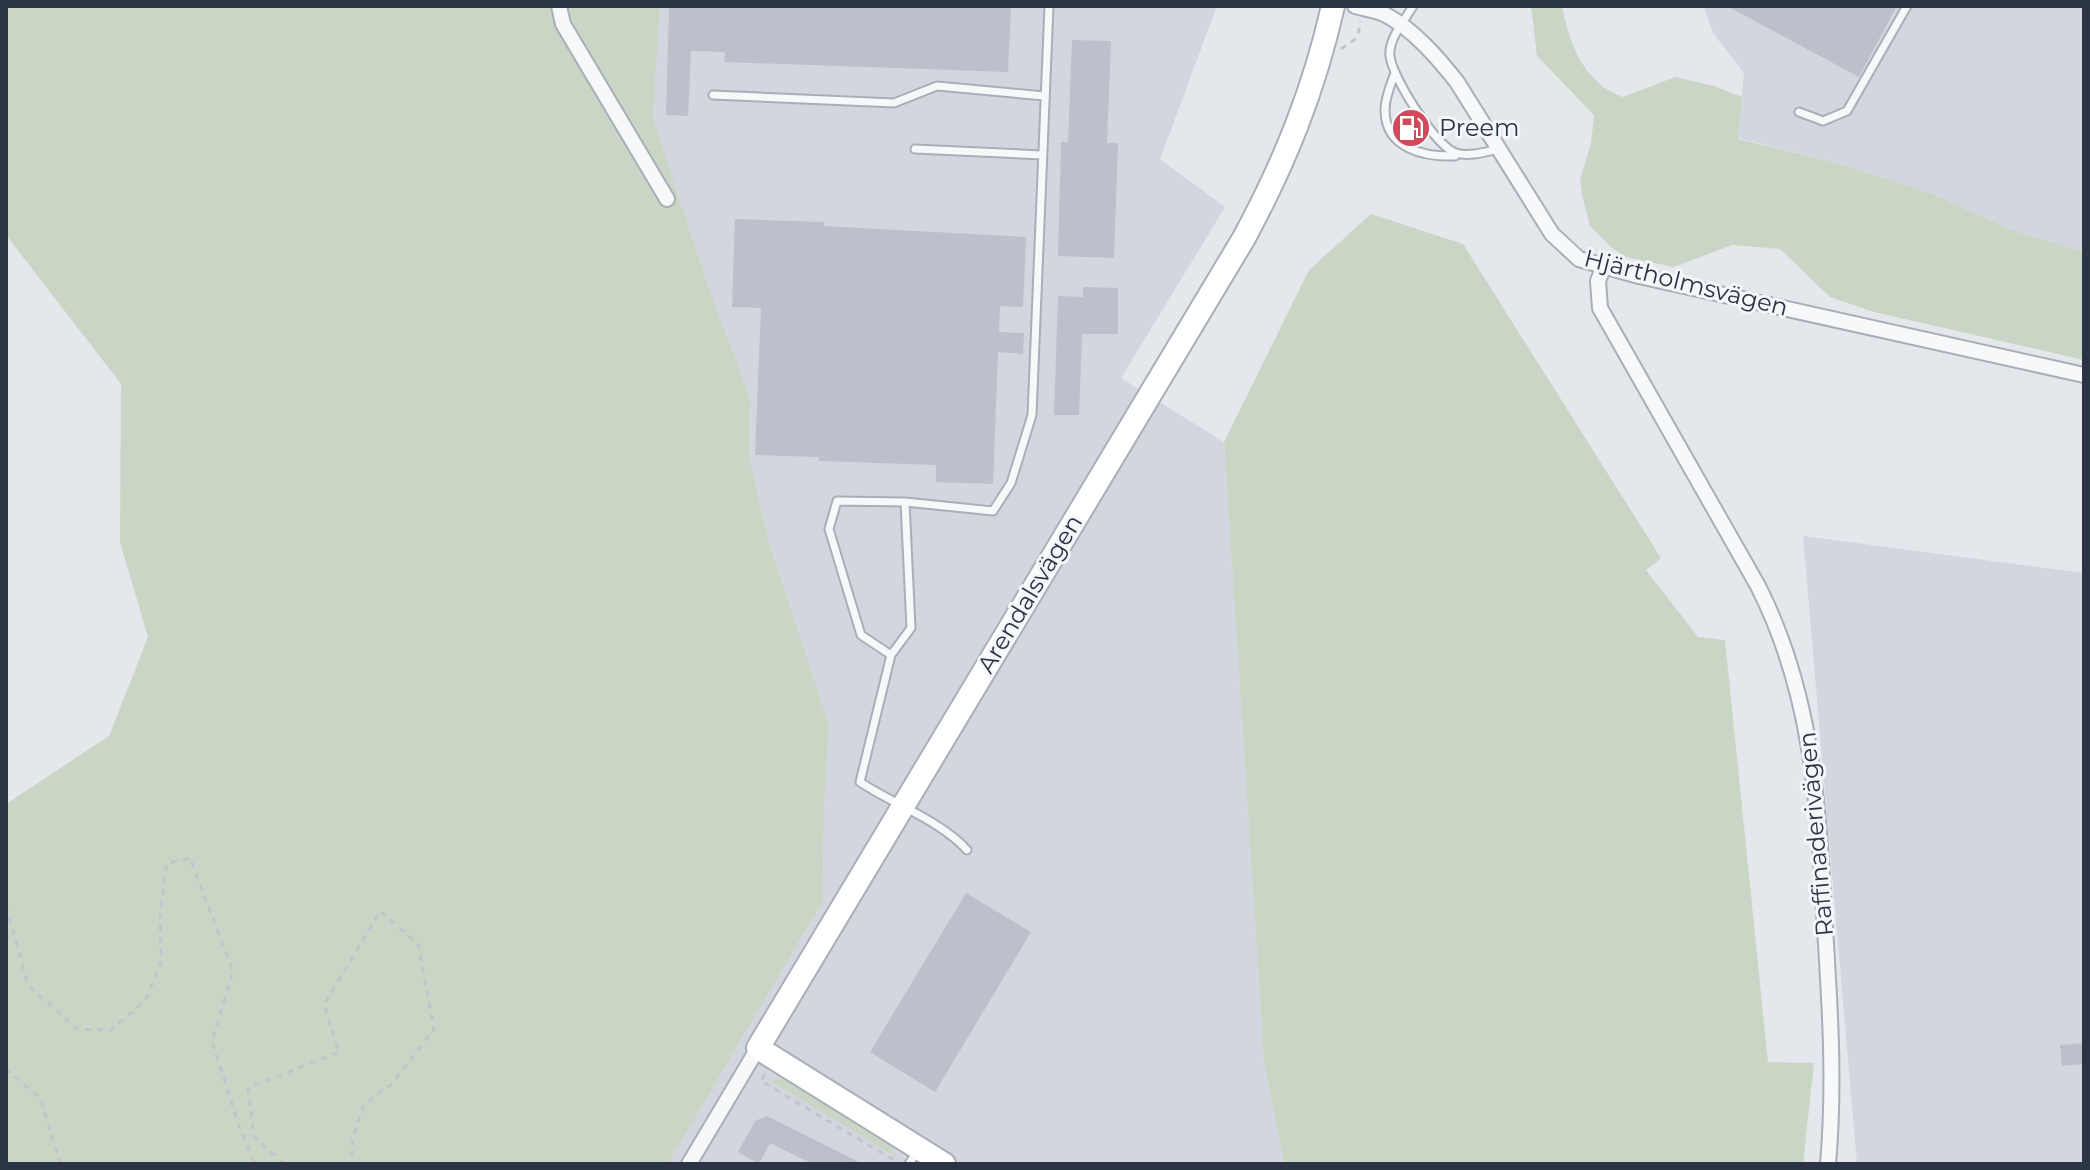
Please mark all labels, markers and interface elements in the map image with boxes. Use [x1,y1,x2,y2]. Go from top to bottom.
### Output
fuel station icon: Preem [1390,107,1432,149]
place label: Preem [1439,113,1519,142]
street label: Hjärtholmsvägen [1581,243,1791,322]
street label: Arendalsvägen [971,509,1088,678]
street label: Raffinaderivägen [1792,731,1839,937]

